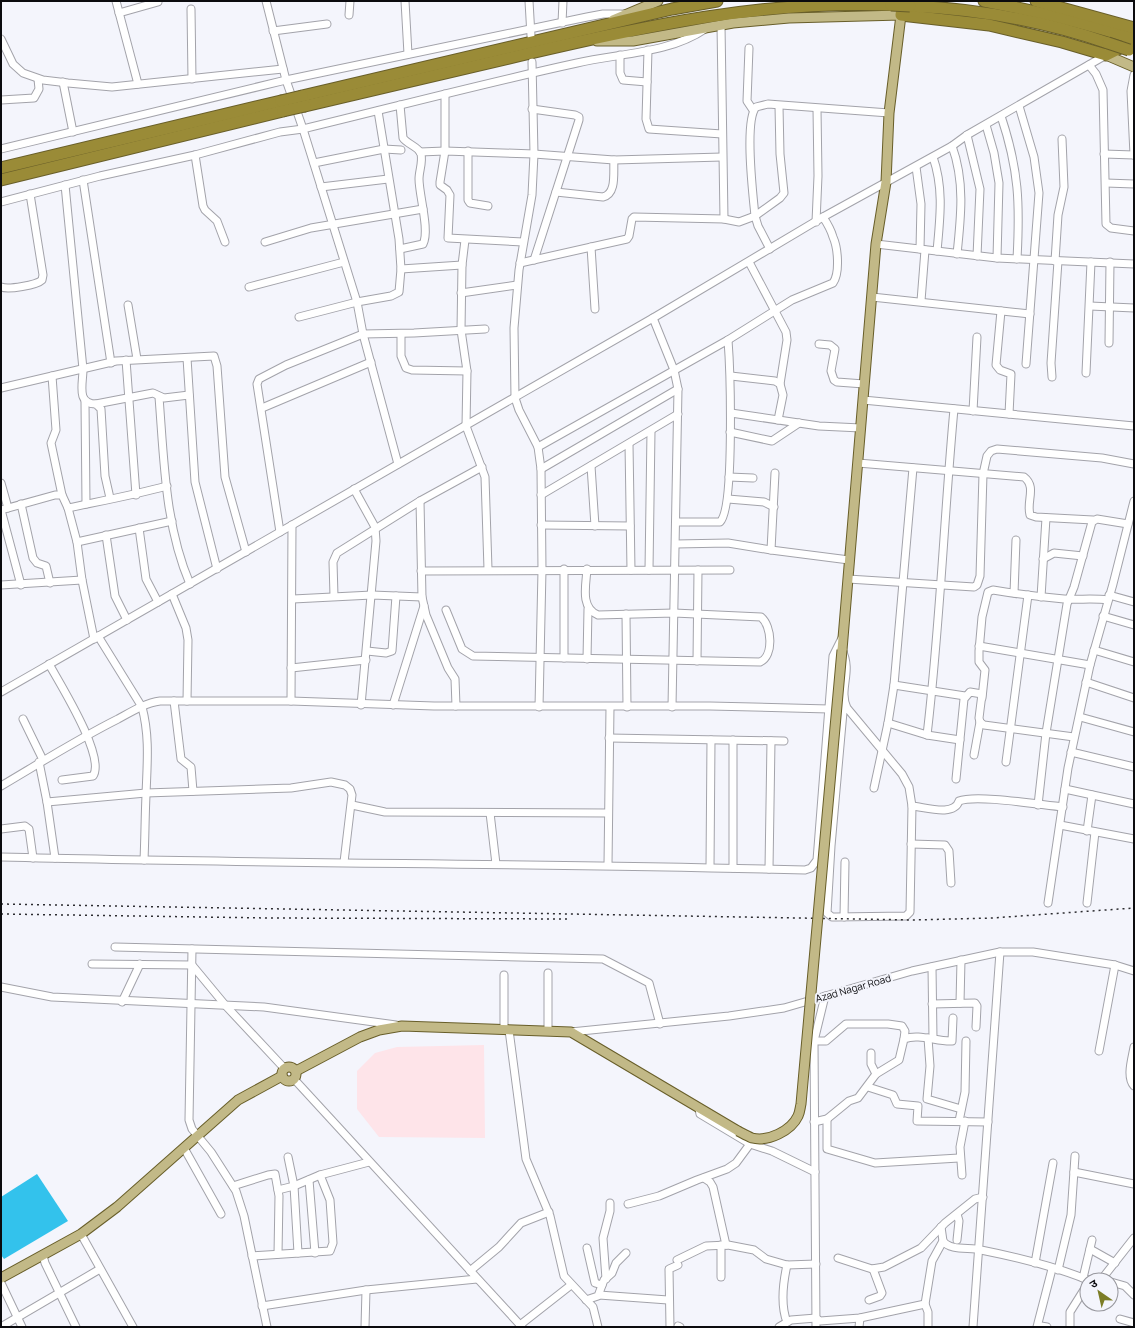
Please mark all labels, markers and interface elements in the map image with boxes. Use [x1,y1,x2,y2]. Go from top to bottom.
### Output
street label: Azad Nagar Road [814,971,892,1005]
north arrow [1079,1272,1119,1312]
text: उ [1086,1275,1100,1291]

